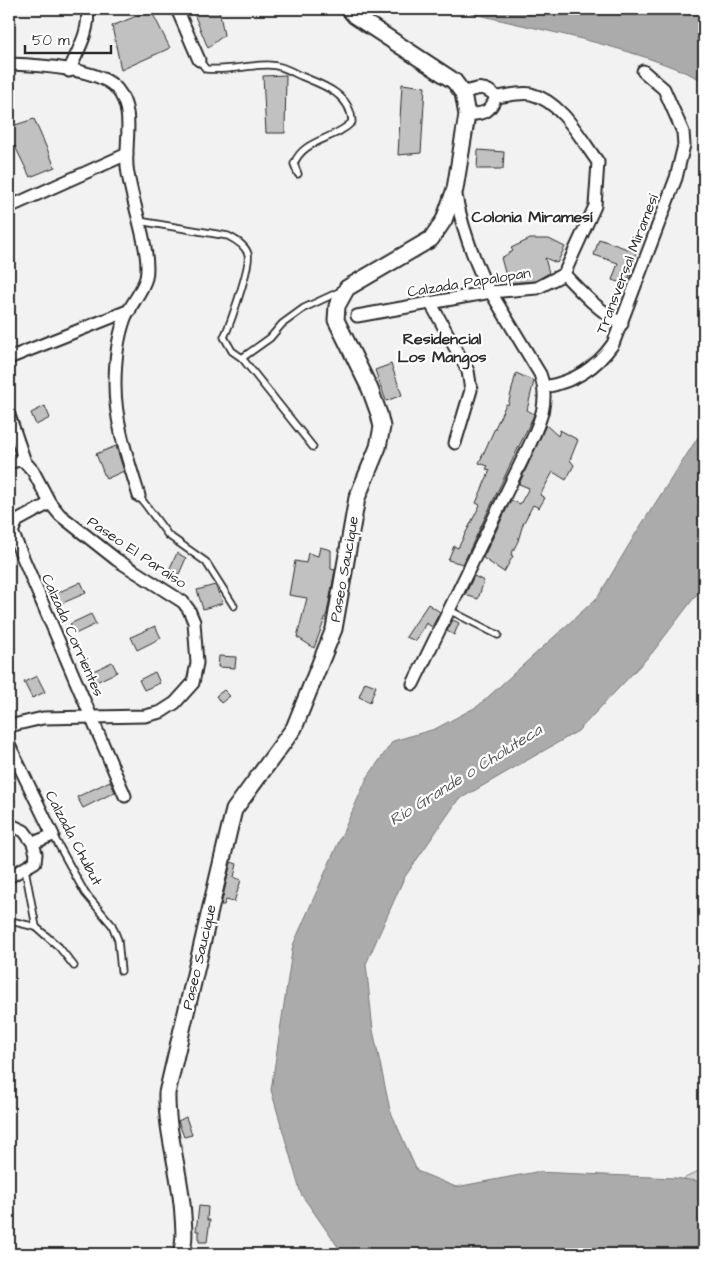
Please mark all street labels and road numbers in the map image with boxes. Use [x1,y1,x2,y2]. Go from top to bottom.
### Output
street label: Transversal Miramesí [591,191,664,337]
street label: Calzada Papalopan [406,262,533,303]
street label: Paseo El Paraíso [83,511,191,594]
street label: Paseo Saucique [325,514,364,624]
street label: Calzada Corrientes [36,571,109,700]
street label: Calzada Chubut [40,787,107,889]
street label: Paseo Saucique [177,902,222,1012]

